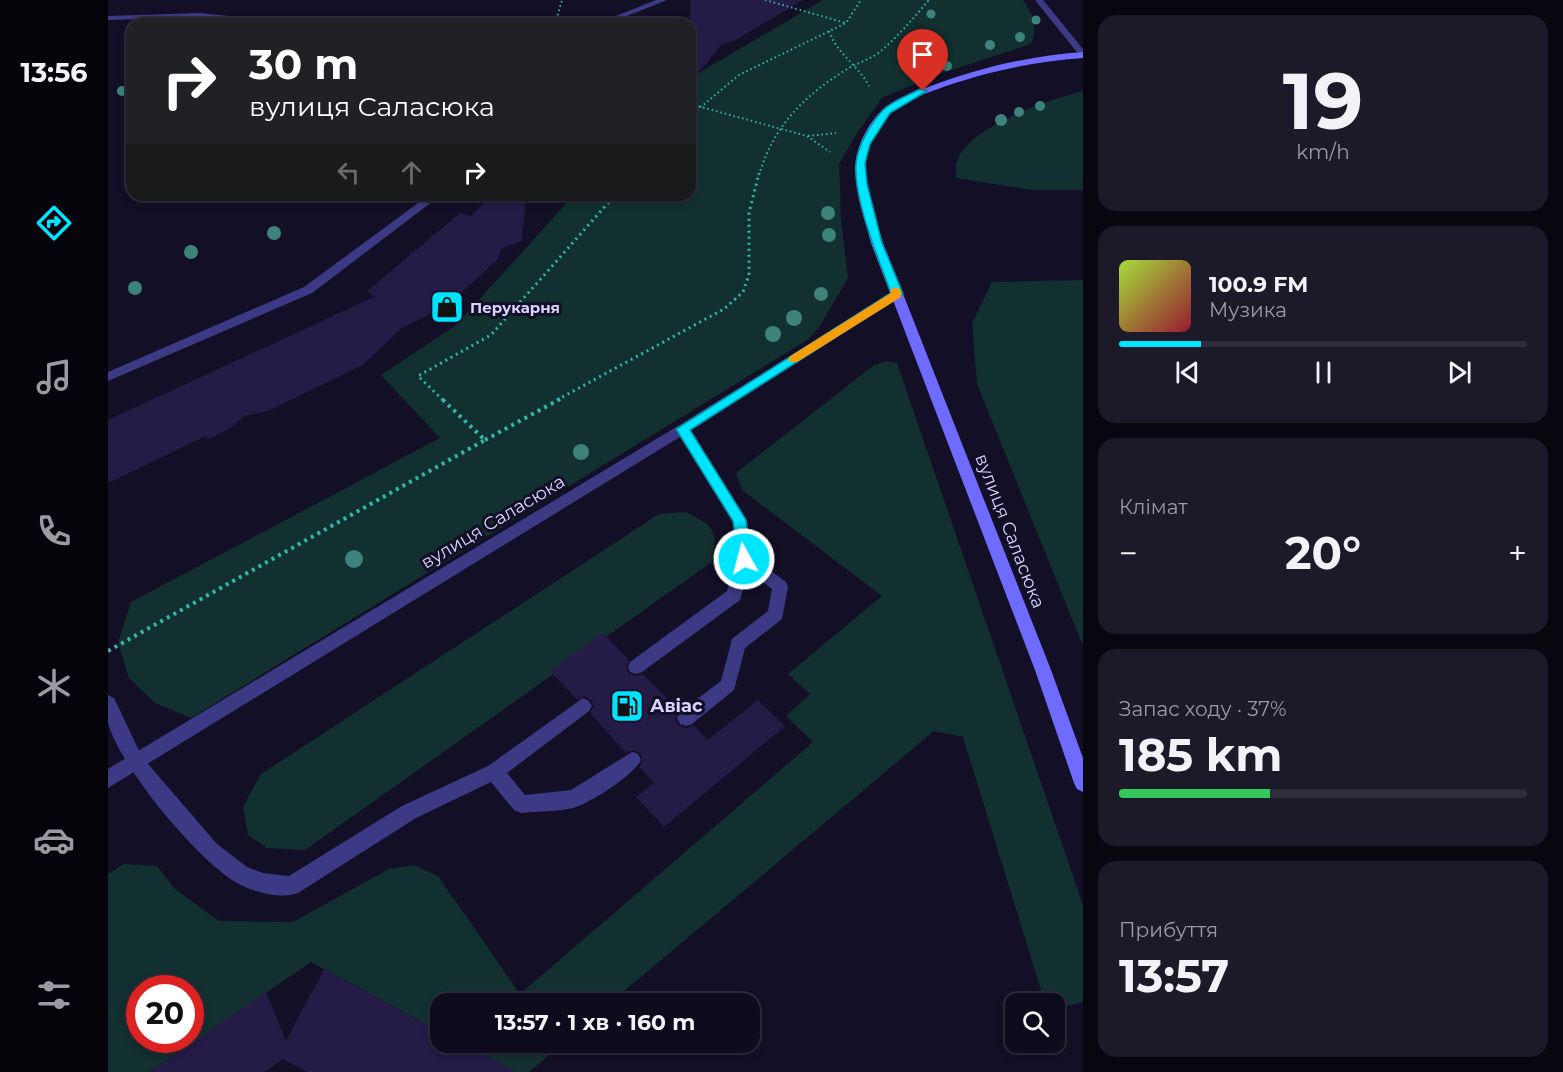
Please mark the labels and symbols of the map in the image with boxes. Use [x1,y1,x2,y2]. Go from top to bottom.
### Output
pin [897,29,948,91]
shop icon: Перукарня [429,289,465,325]
place label: Перукарня [470,298,560,317]
street label: вулиця Саласюка [970,451,1050,611]
street label: вулиця Саласюка [417,470,569,574]
position arrow [712,527,776,591]
fuel station icon: Авіас [609,688,645,724]
place label: Авіас [650,695,703,717]
speed limit sign: 20 [126,975,204,1053]

